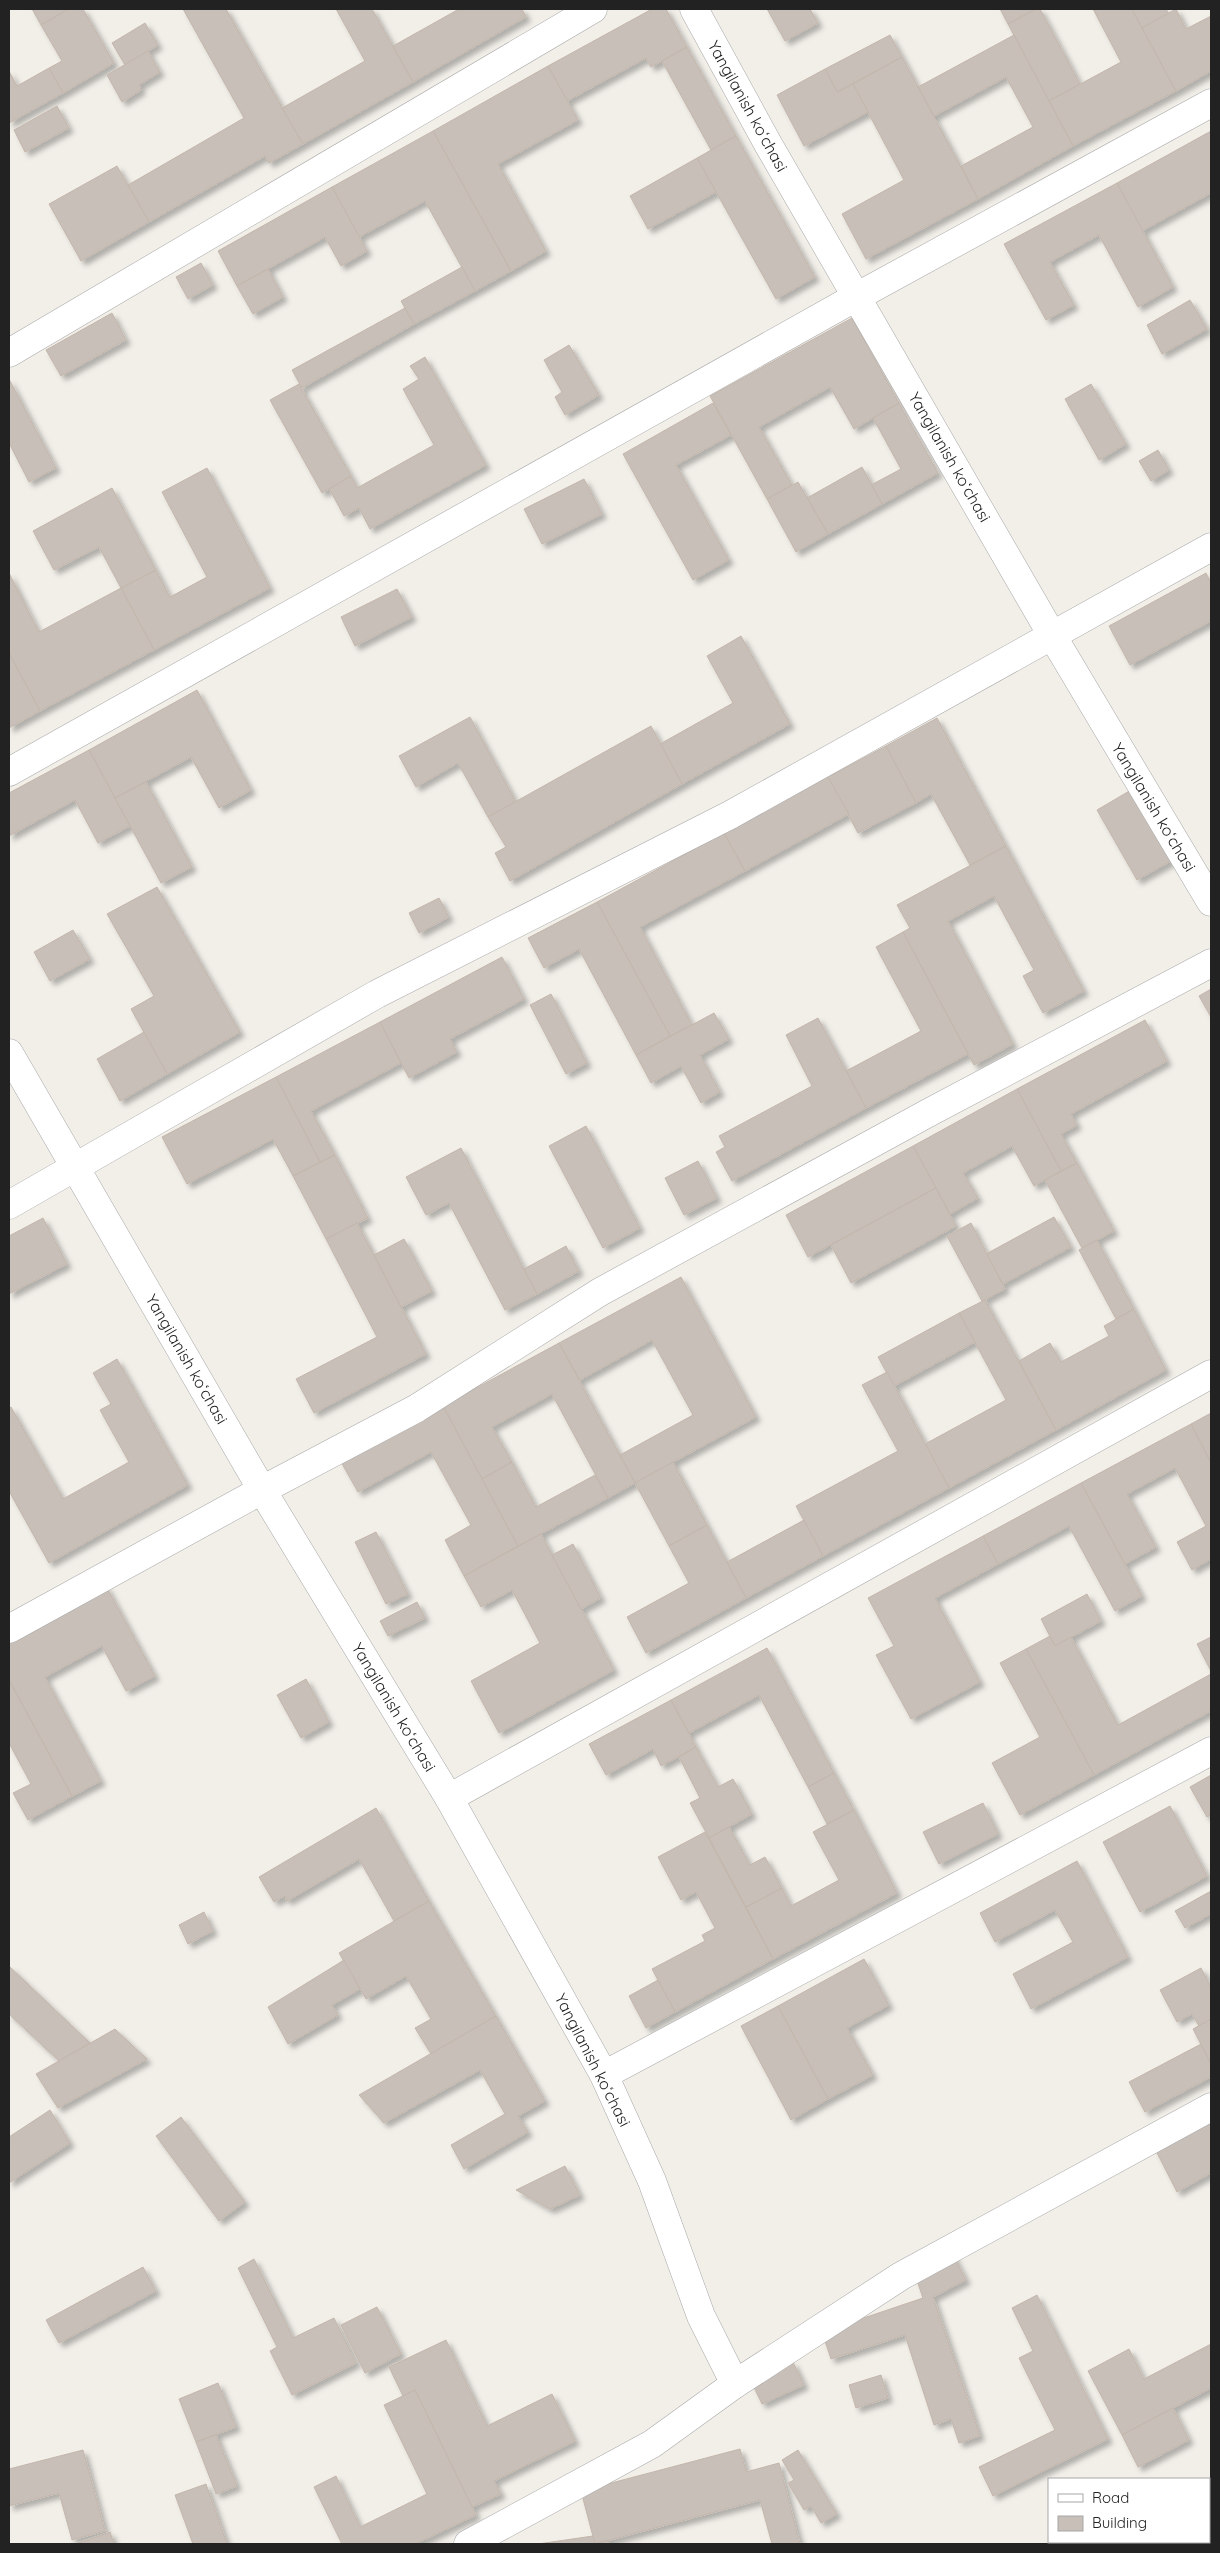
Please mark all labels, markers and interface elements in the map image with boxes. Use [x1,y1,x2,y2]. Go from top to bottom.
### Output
street label: Yangilanish koʻchasi [704,37,792,175]
street label: Yangilanish koʻchasi [905,388,995,526]
street label: Yangilanish koʻchasi [1108,739,1200,875]
street label: Yangilanish koʻchasi [142,1290,232,1428]
street label: Yangilanish koʻchasi [348,1639,440,1775]
street label: Yangilanish koʻchasi [551,1990,635,2130]
legend [1048,2478,1210,2543]
text: Road [1092,2488,1129,2507]
text: Building [1092,2513,1147,2532]

